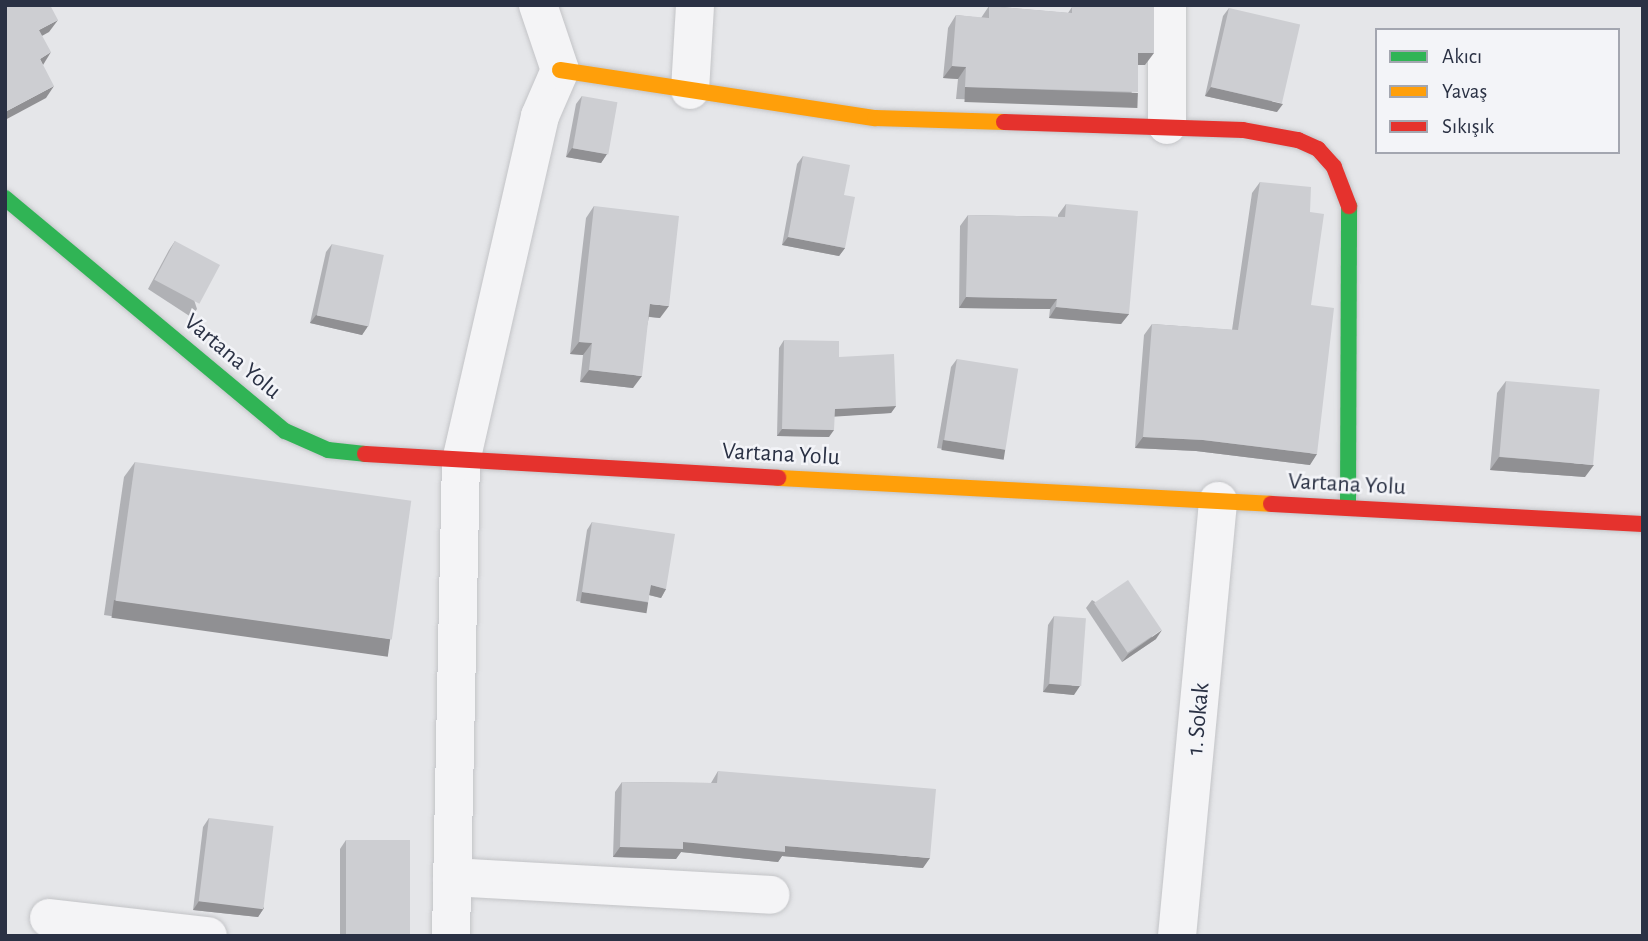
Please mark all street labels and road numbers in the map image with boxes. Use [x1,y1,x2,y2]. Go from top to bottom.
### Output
street label: Vartana Yolu [178,308,286,406]
street label: Vartana Yolu [721,438,841,472]
street label: Vartana Yolu [1287,468,1407,502]
street label: 1. Sokak [1181,681,1217,757]

